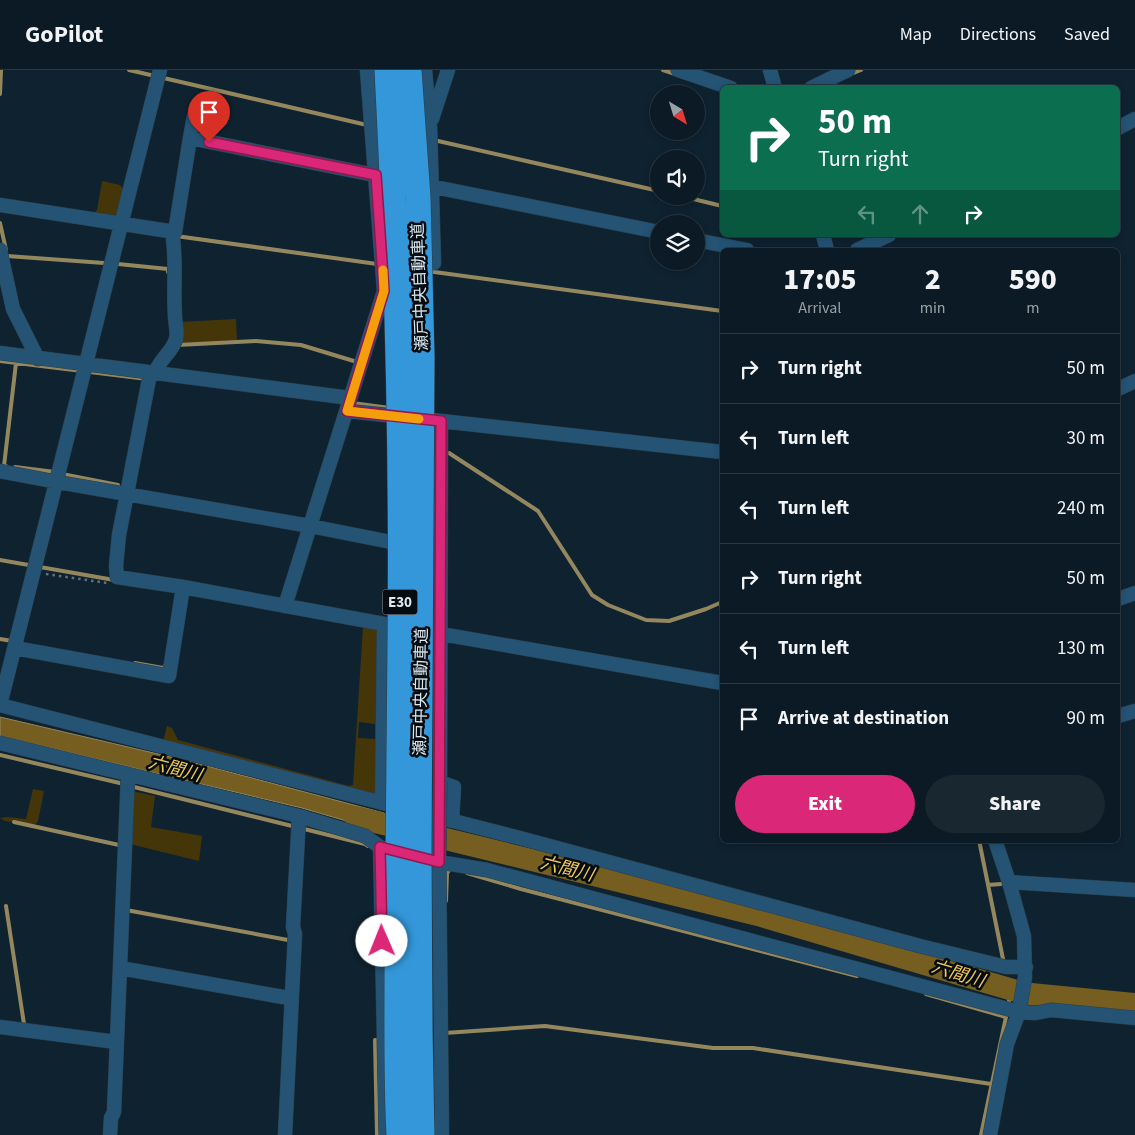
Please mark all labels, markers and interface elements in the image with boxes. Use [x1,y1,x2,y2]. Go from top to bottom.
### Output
text: GoPilot [25,17,103,52]
text: Map [900,22,932,47]
text: Directions [960,22,1036,47]
text: Saved [1064,22,1110,47]
north arrow [650,85,705,140]
map controls [650,85,705,270]
pin [188,91,230,142]
text: 50 m [818,97,892,147]
icon: arrive [195,98,223,126]
icon: right [735,105,800,170]
text: Turn right [818,143,908,175]
button: sound [650,150,705,205]
icon: left [853,200,881,228]
icon: ahead [906,200,934,228]
icon: right [959,200,987,228]
button: layers [650,215,705,270]
street label: 瀬戸中央自動車道 [407,223,433,351]
text: 17:05 [783,258,857,301]
text: 2 [925,258,941,301]
text: 590 [1009,258,1057,301]
text: Arrival [798,297,841,319]
text: min [920,297,946,319]
text: m [1026,297,1039,319]
icon: right [735,355,763,383]
text: Turn right [778,355,862,382]
text: 50 m [1067,355,1105,382]
icon: left [735,425,763,453]
text: Turn left [778,425,849,452]
text: 30 m [1067,425,1105,452]
icon: left [735,495,763,523]
text: Turn left [778,495,849,522]
text: 240 m [1057,495,1105,522]
icon: right [735,565,763,593]
text: Turn right [778,565,862,592]
text: 50 m [1067,565,1105,592]
road number: E30 [382,590,418,614]
street label: 瀬戸中央自動車道 [409,628,433,756]
icon: left [735,635,763,663]
text: Turn left [778,635,849,662]
text: 130 m [1057,635,1105,662]
icon: arrive [735,705,763,733]
text: Arrive at destination [778,705,949,732]
text: 90 m [1067,705,1105,732]
water label: 六間川 [146,750,206,789]
button: Exit [735,775,915,833]
button: Share [925,775,1105,833]
water label: 六間川 [538,850,598,888]
position arrow [355,914,407,966]
water label: 六間川 [929,954,989,994]

